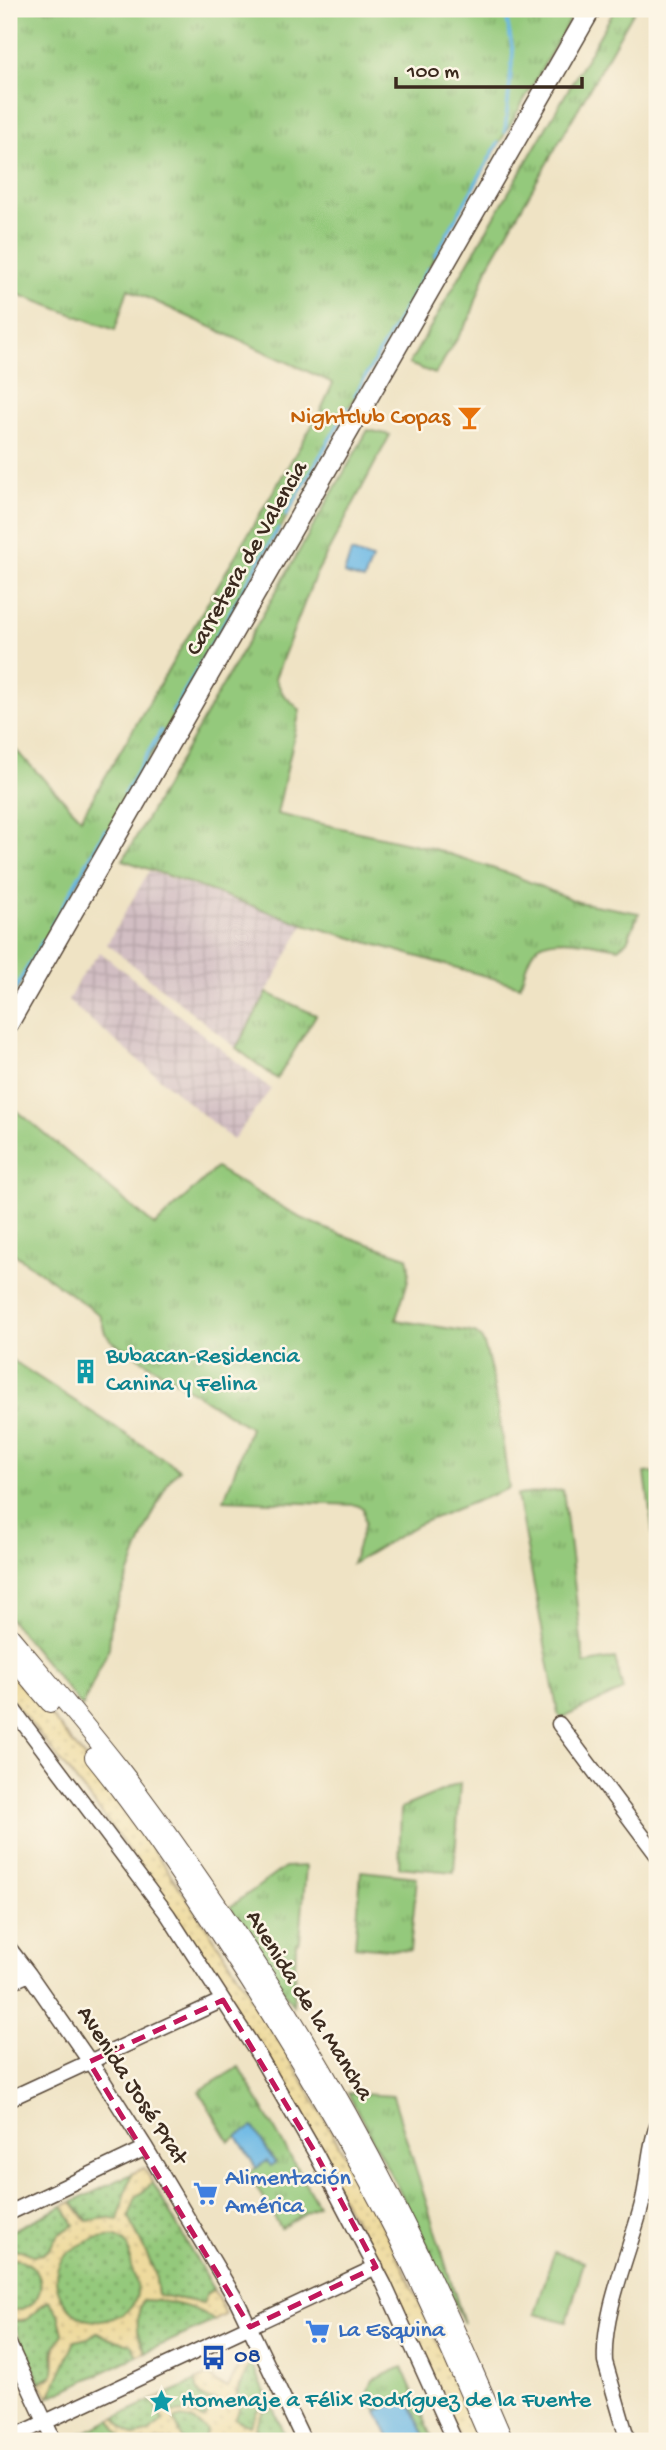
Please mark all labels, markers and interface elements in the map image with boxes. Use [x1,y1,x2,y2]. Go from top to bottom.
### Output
scale bar [396,46,582,90]
text: 100 m [406,61,459,86]
place label: Nightclub Copas [290,404,451,433]
bar icon: Nightclub Copas [456,404,484,432]
street label: Carretera de Valencia [180,456,316,661]
place label: Bubacan-Residencia Canina y Felina [105,1343,300,1400]
building icon: Bubacan-Residencia Canina y Felina [72,1357,100,1385]
street label: Avenida de la Mancha [238,1905,379,2107]
street label: Avenida José Prat [69,2001,194,2173]
place label: Alimentación América [225,2165,351,2222]
supermarket icon: Alimentación América [191,2179,219,2207]
supermarket icon: La Esquina [304,2317,332,2345]
place label: La Esquina [338,2317,446,2346]
bus stop icon: 08 [200,2343,228,2371]
place label: 08 [234,2343,261,2372]
place icon: Homenaje a Félix Rodríguez de la Fuente [147,2387,175,2415]
place label: Homenaje a Félix Rodríguez de la Fuente [181,2387,592,2416]

